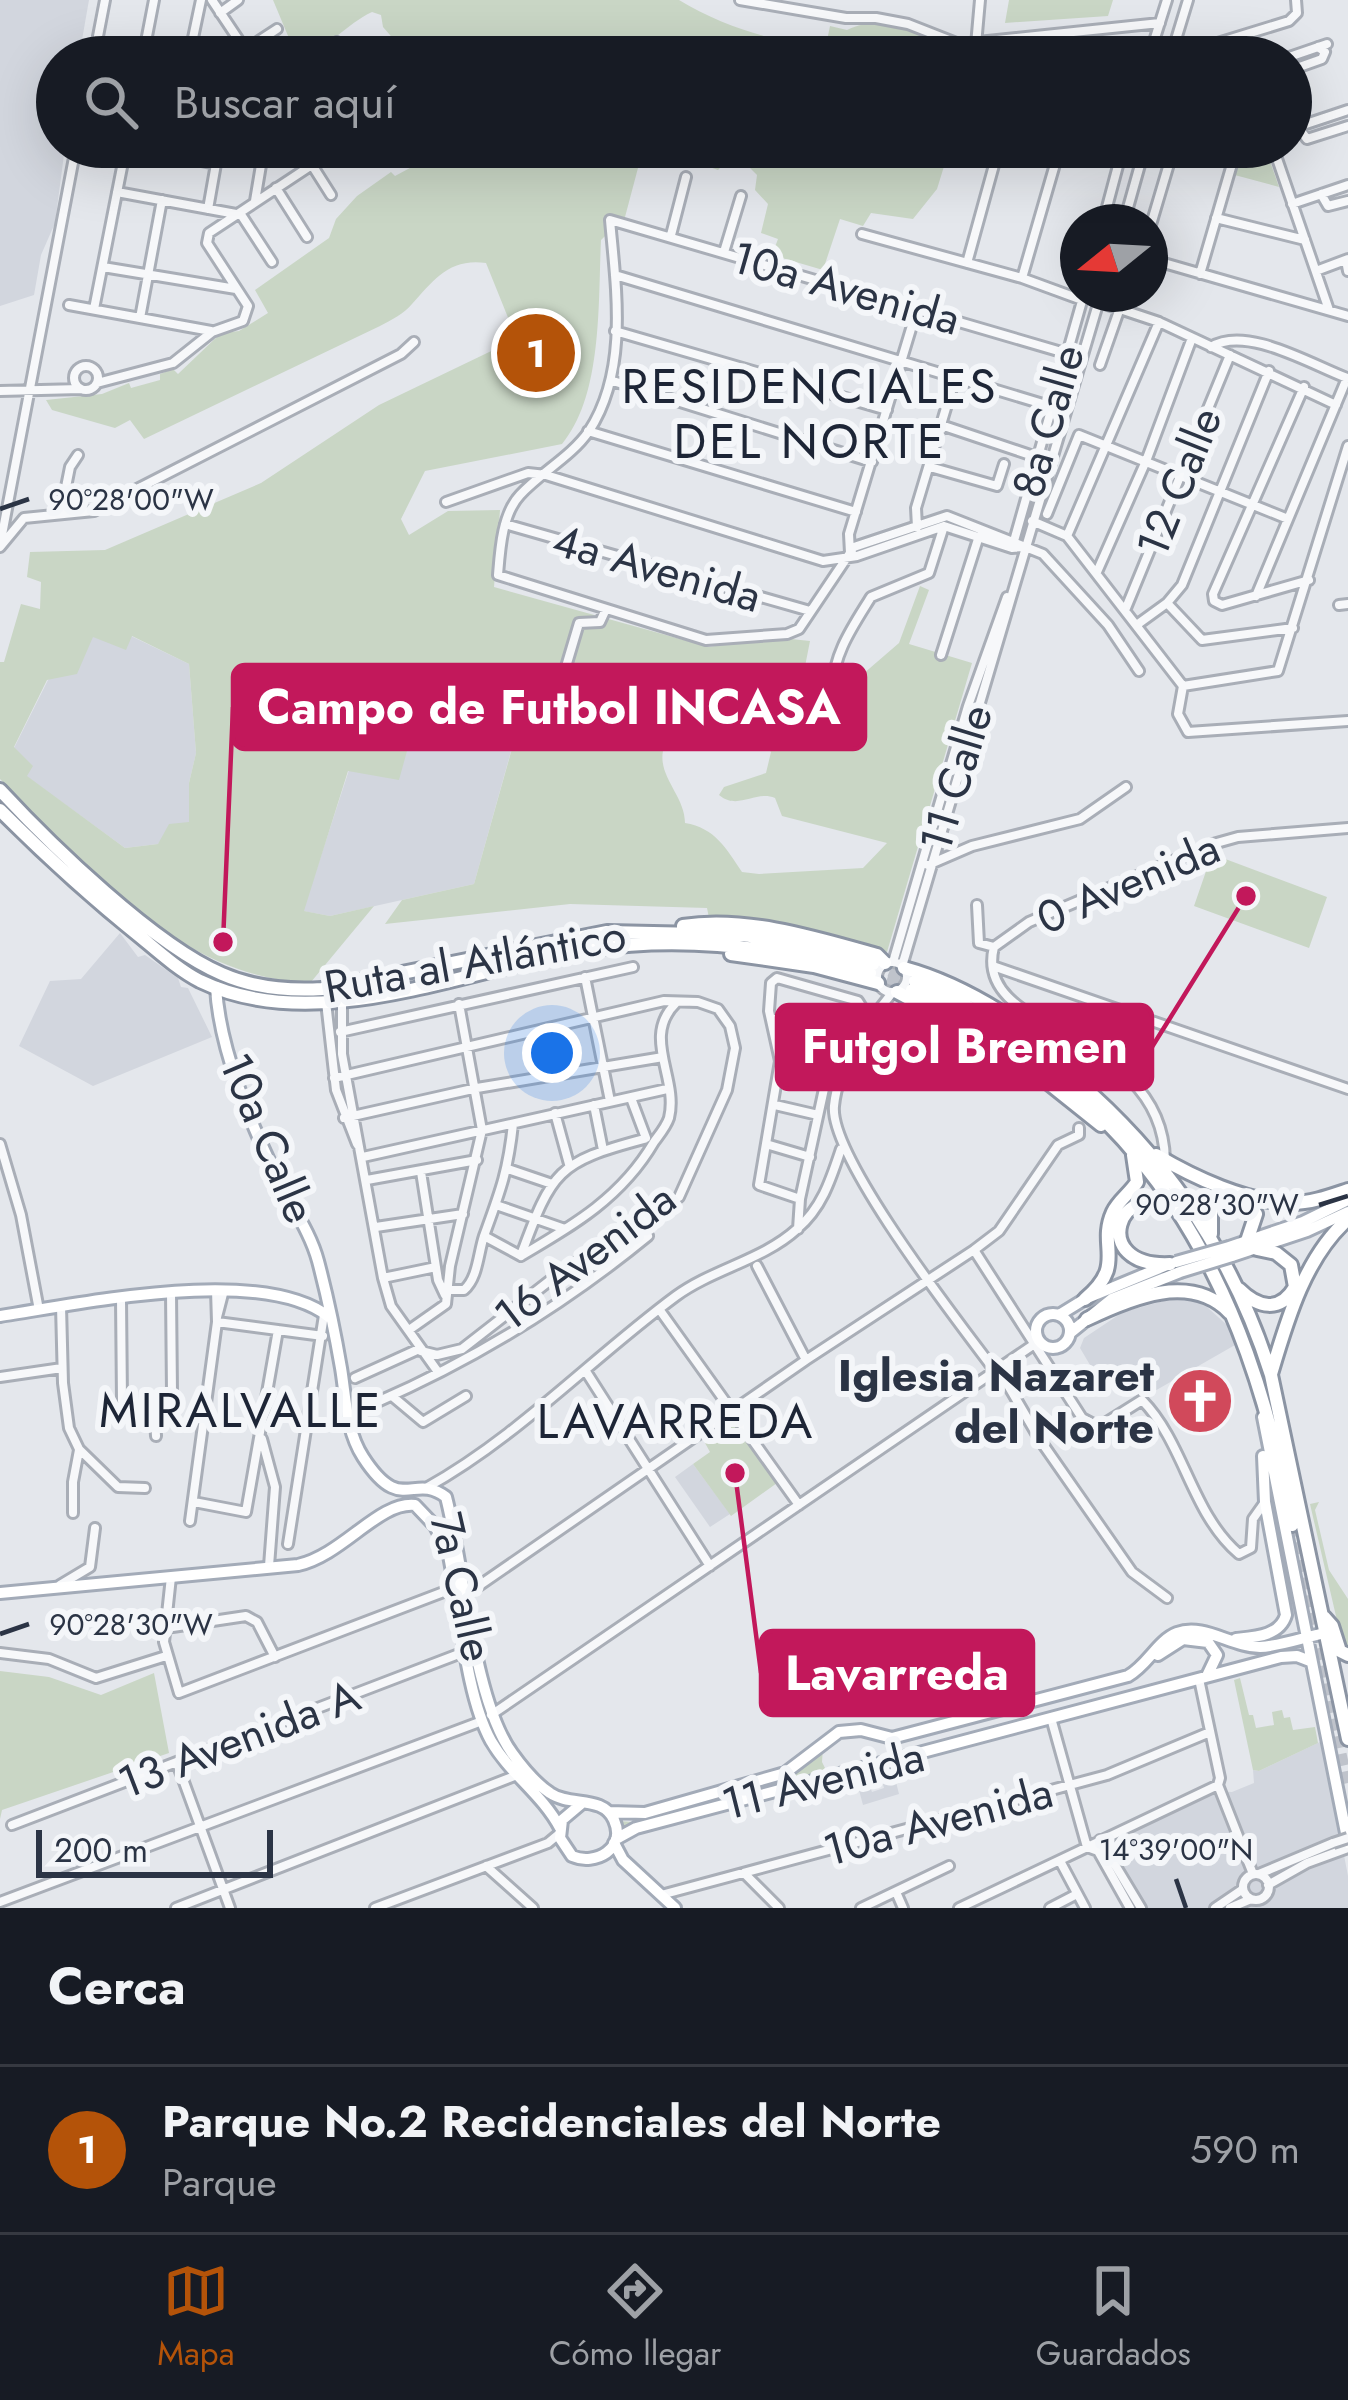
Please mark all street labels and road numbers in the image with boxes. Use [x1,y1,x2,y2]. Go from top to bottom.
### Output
street label: 10a Avenida [724,224,968,352]
street label: 8a Calle [995,337,1101,505]
street label: 12 Calle [1120,398,1238,566]
street label: 4a Avenida [545,507,769,629]
street label: 11 Calle [903,697,1009,859]
street label: 0 Avenida [1027,815,1229,951]
street label: Ruta al Atlántico [319,902,631,1020]
street label: 10a Calle [203,1043,333,1233]
street label: 16 Avenida [481,1167,689,1347]
street label: 7a Calle [413,1506,511,1668]
street label: 13 Avenida A [109,1663,369,1815]
street label: 11 Avenida [715,1724,931,1836]
street label: 10a Avenida [816,1759,1060,1883]

